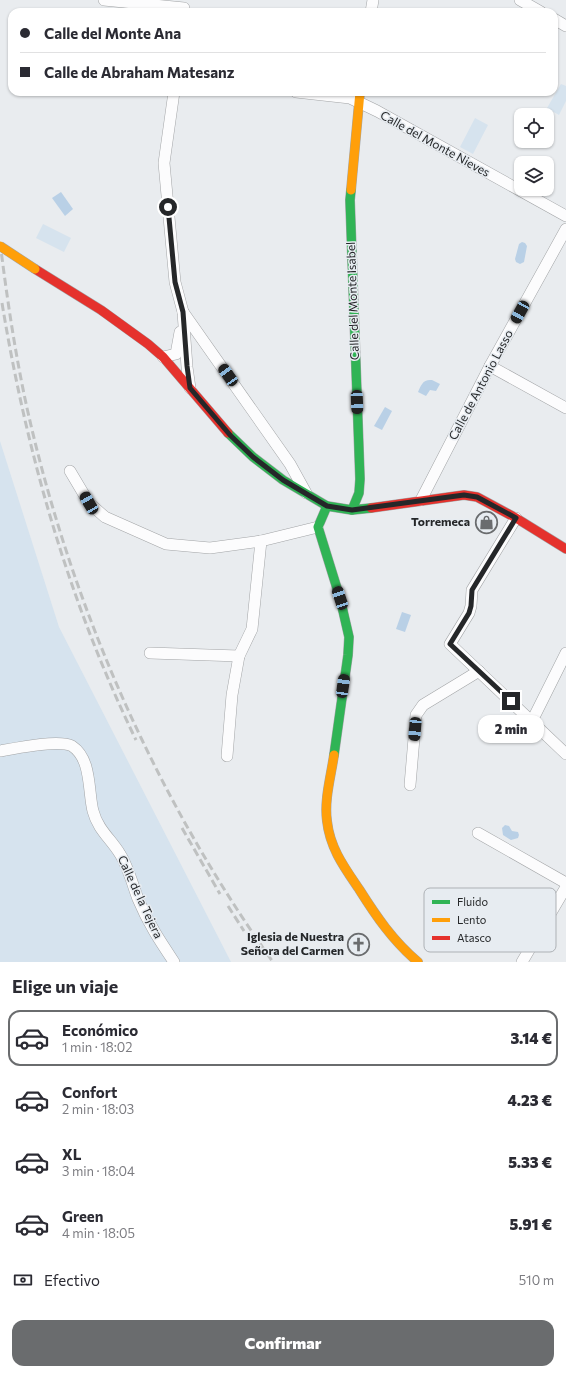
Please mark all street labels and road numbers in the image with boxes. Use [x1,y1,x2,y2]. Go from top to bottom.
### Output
street label: Calle del Monte Nieves [378,107,493,179]
street label: Calle del Monte Isabel [343,242,361,360]
street label: Calle de Antonio Lasso [445,327,515,442]
street label: Calle de la Tejera [116,853,166,940]

